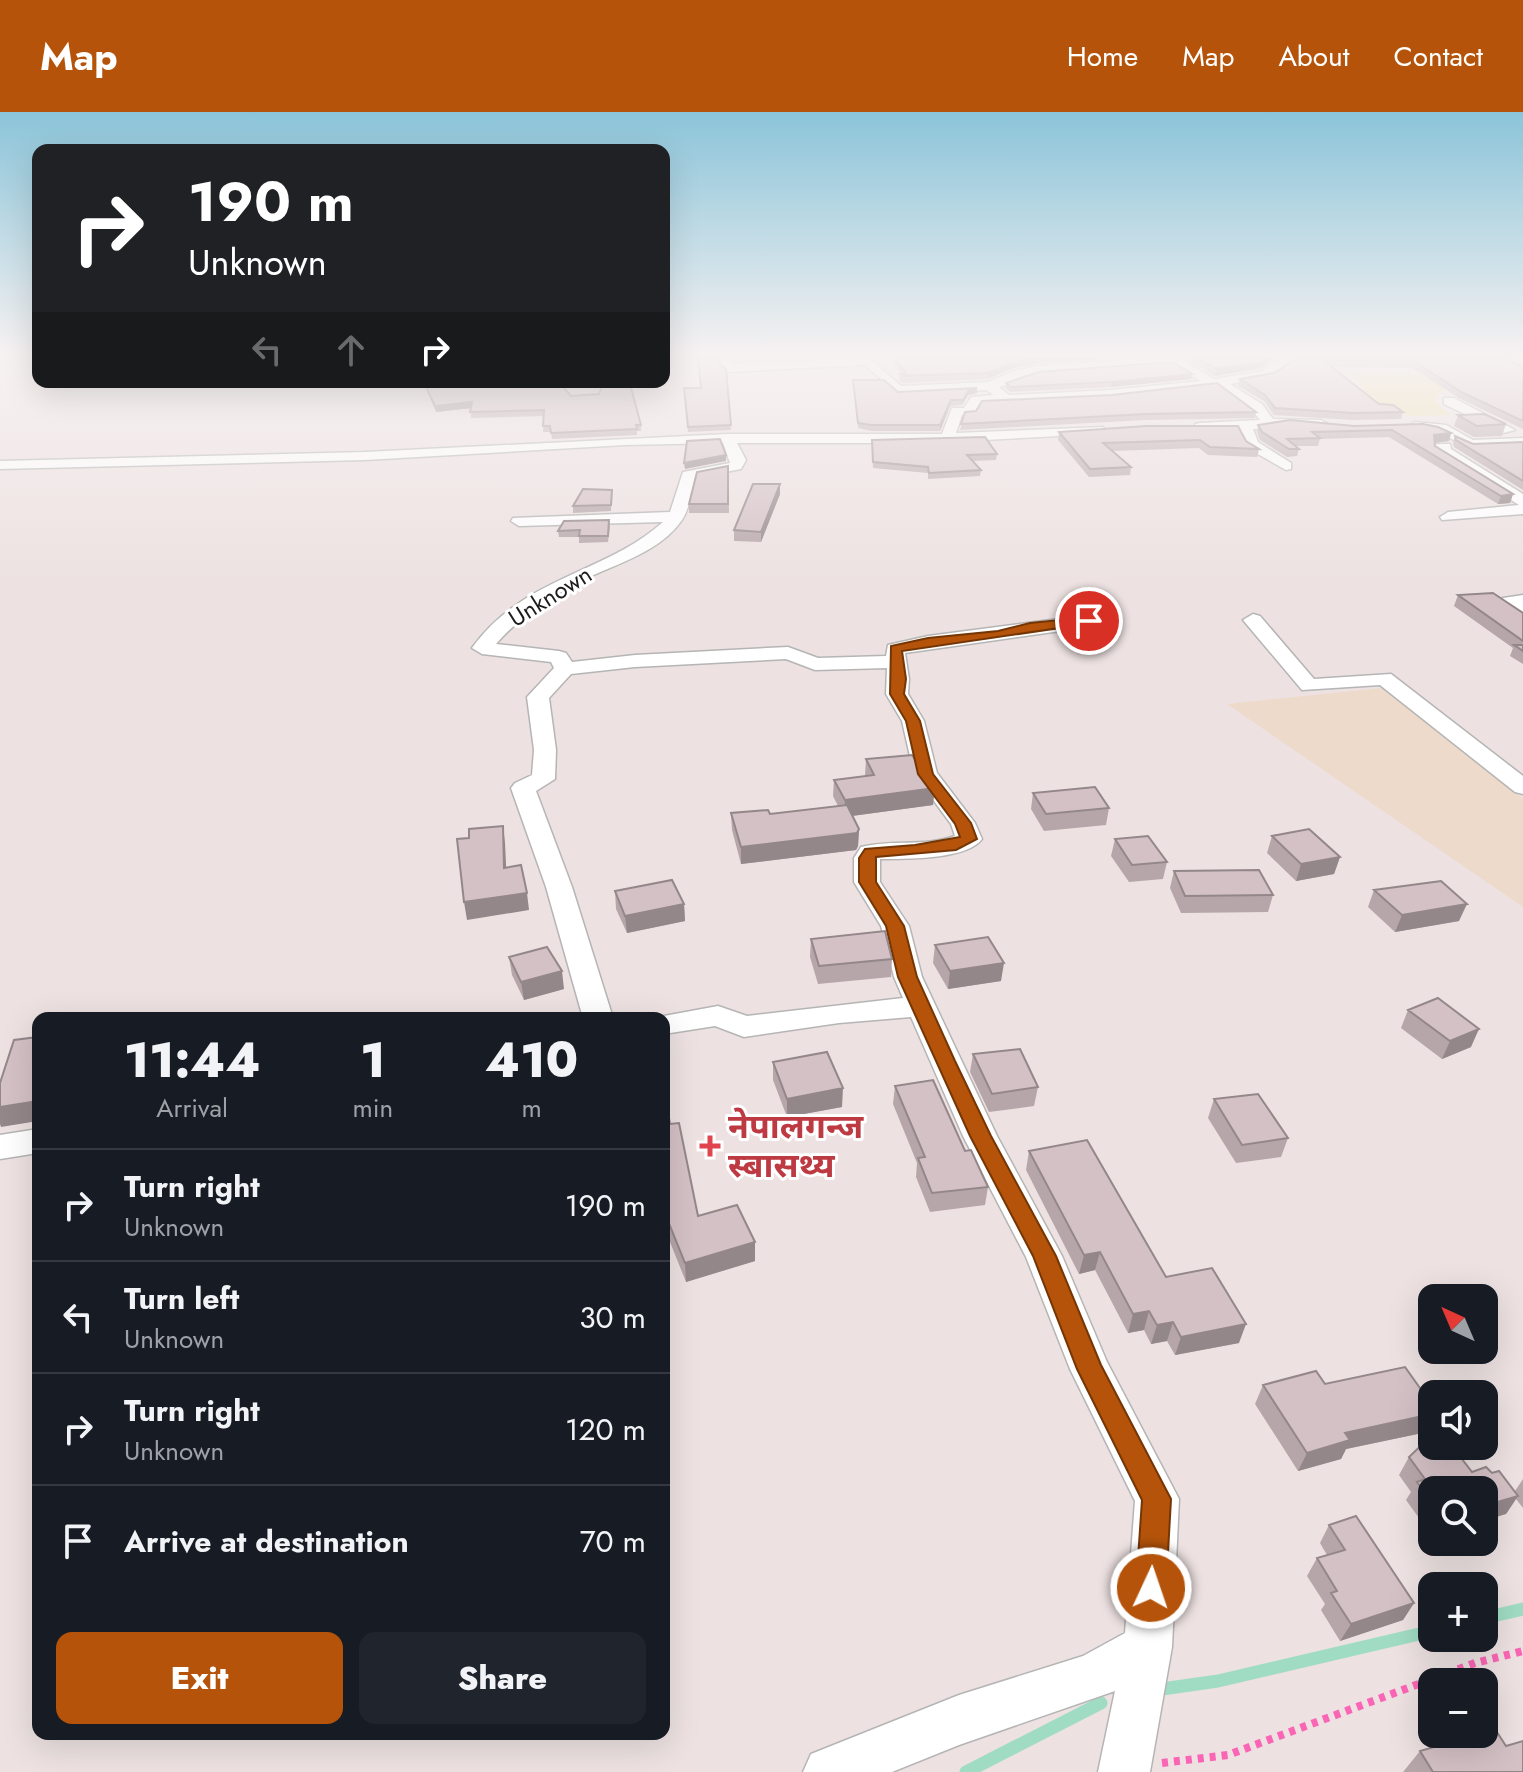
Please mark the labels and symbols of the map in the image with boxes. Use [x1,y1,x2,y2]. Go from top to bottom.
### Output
street label: Unknown [502,557,598,635]
pin [1055,587,1123,655]
place label: नेपालगन्ज स्बासथ्य [728,1102,864,1190]
marker: नेपालगन्ज स्बासथ्य [699,1135,721,1157]
north arrow [1418,1284,1498,1364]
position arrow [1109,1546,1193,1630]

